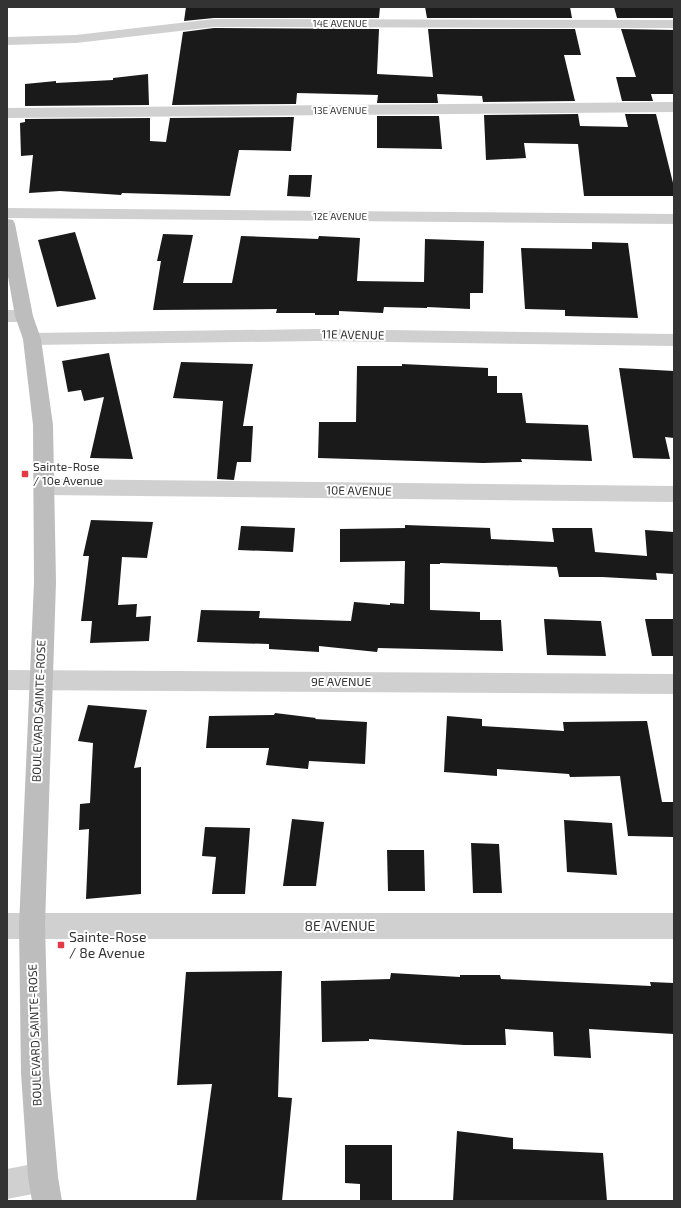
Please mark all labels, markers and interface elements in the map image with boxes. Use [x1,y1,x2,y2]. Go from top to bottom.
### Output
street label: 14E AVENUE [313,17,368,29]
street label: 13E AVENUE [313,104,367,116]
street label: 12E AVENUE [313,210,367,222]
street label: 11E AVENUE [321,326,385,342]
place label: Sainte-Rose / 10e Avenue [33,459,103,487]
marker: Sainte-Rose / 10e Avenue [20,469,30,479]
street label: 10E AVENUE [326,482,392,498]
street label: BOULEVARD SAINTE-ROSE [29,639,47,782]
street label: 9E AVENUE [311,674,371,688]
street label: 8E AVENUE [305,917,376,934]
place label: Sainte-Rose / 8e Avenue [69,928,146,961]
marker: Sainte-Rose / 8e Avenue [56,940,66,950]
street label: BOULEVARD SAINTE-ROSE [25,963,43,1106]

